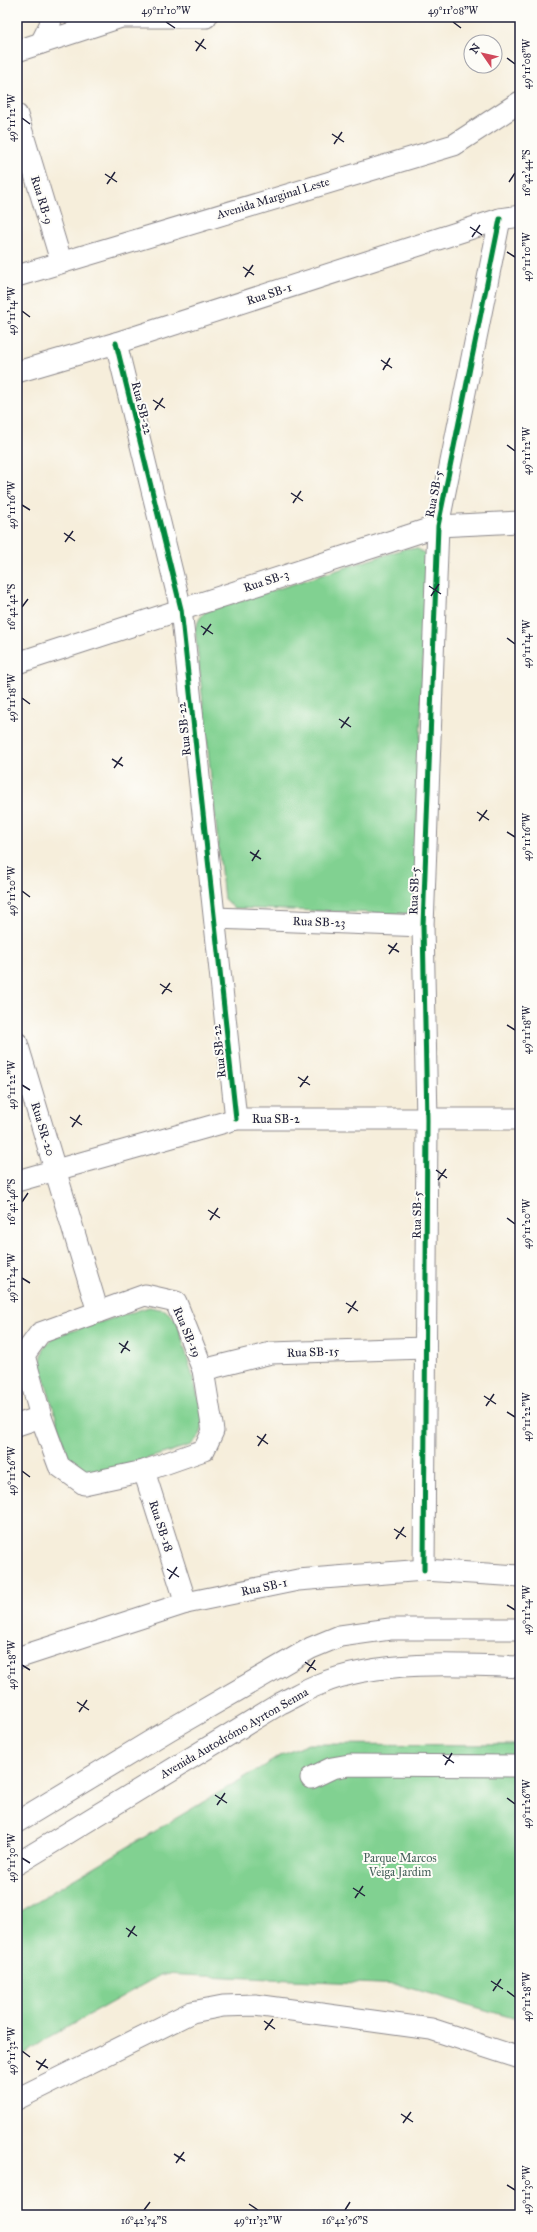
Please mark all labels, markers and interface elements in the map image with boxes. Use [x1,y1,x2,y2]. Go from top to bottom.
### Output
text: 49°11'10"W [142,5,191,17]
text: 49°11'08"W [428,5,479,17]
north arrow [463,34,503,74]
text: 49°11'08"W [521,38,533,89]
text: N [467,41,483,56]
text: 49°11'12"W [6,94,18,142]
text: 16°42'44"S [521,149,533,197]
street label: Rua RB-9 [28,174,56,226]
street label: Avenida Marginal Leste [214,174,331,223]
text: 49°11'10"W [521,232,533,281]
street label: Rua SB-1 [245,280,294,308]
text: 49°11'14"W [6,286,18,335]
street label: Rua SB-22 [129,380,155,436]
text: 49°11'12"W [521,427,533,475]
street label: Rua SB-5 [423,469,446,519]
text: 49°11'16"W [6,480,18,529]
street label: Rua SB-3 [242,567,291,595]
text: 16°42'42"S [6,583,18,630]
text: 49°11'14"W [521,619,533,668]
text: 49°11'18"W [6,673,18,722]
street label: Rua SB-22 [174,701,194,757]
text: 49°11'16"W [521,812,533,861]
text: 49°11'20"W [6,866,18,916]
street label: Rua SB-5 [406,866,422,915]
street label: Rua SB-23 [292,914,346,930]
text: 49°11'18"W [521,1005,533,1054]
street label: Rua SB-22 [209,1023,229,1079]
text: 49°11'22"W [6,1060,18,1109]
street label: Rua SR-20 [28,1100,58,1158]
street label: Rua SB-2 [252,1112,300,1126]
text: 16°42'46"S [6,1178,18,1225]
street label: Rua SB-5 [410,1191,424,1239]
text: 49°11'20"W [521,1199,533,1249]
text: 49°11'24"W [6,1253,18,1303]
street label: Rua SB-19 [170,1305,204,1359]
street label: Rua SB-15 [287,1344,340,1360]
text: 49°11'22"W [521,1392,533,1441]
text: 49°11'26"W [6,1446,18,1496]
street label: Rua SB-18 [146,1499,176,1553]
street label: Rua SB-1 [240,1575,289,1599]
text: 49°11'24"W [521,1585,533,1635]
text: 49°11'28"W [6,1640,18,1690]
street label: Avenida Autodrómo Ayrton Senna [157,1684,311,1782]
text: 49°11'26"W [521,1779,533,1829]
text: 49°11'30"W [6,1833,18,1882]
park label: Parque Marcos Veiga Jardim [363,1851,437,1880]
text: 49°11'28"W [521,1972,533,2022]
text: 49°11'32"W [6,2026,18,2075]
text: 49°11'30"W [521,2165,533,2214]
text: 16°42'54"S [121,2215,167,2227]
text: 49°11'32"W [234,2215,283,2227]
text: 16°42'56"S [322,2215,368,2227]

